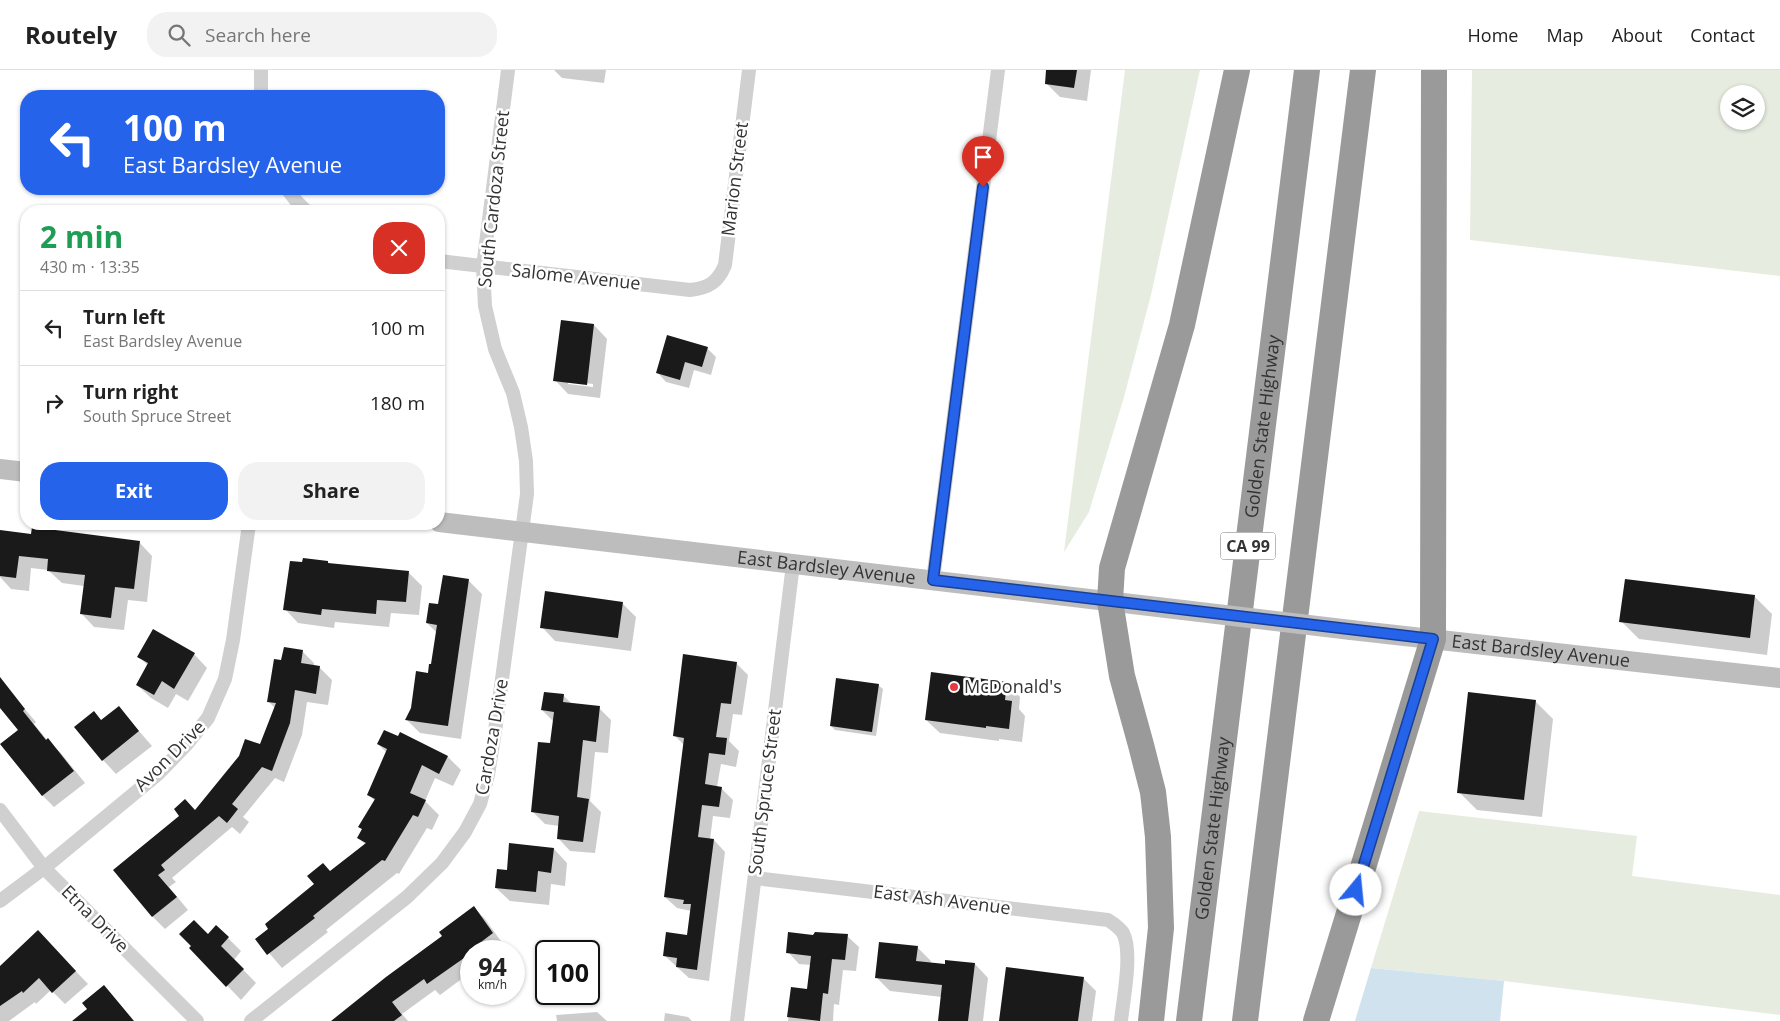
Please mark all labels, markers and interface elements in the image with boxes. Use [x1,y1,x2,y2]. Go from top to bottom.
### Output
search box [147,12,497,57]
text: Routely [25,18,117,51]
icon: search [165,21,193,49]
text: Search here [205,22,311,48]
text: Home [1468,23,1518,47]
text: Map [1546,23,1584,47]
text: About [1612,23,1662,47]
text: Contact [1690,23,1755,47]
map controls [1720,85,1765,130]
button: layers [1720,85,1765,130]
text: 100 m [123,104,227,151]
street label: South Cardoza Street [472,109,514,289]
icon: left [40,110,105,175]
street label: Marion Street [715,120,753,237]
pin [962,136,1004,187]
icon: arrive [969,143,997,171]
text: East Bardsley Avenue [123,149,342,179]
text: 2 min [40,216,123,257]
button: close [373,222,425,274]
text: 430 m · 13:35 [40,256,140,278]
street label: Salome Avenue [511,257,642,295]
text: Turn left [83,304,165,330]
icon: left [40,314,68,342]
text: 100 m [370,315,425,341]
text: East Bardsley Avenue [83,330,242,352]
street label: Golden State Highway [1238,332,1285,519]
text: Turn right [83,379,178,405]
icon: right [40,389,68,417]
text: 180 m [370,390,425,416]
text: South Spruce Street [83,405,231,427]
button: Exit [40,462,228,520]
button: Share [238,462,425,520]
road number: CA 99 [1220,532,1276,560]
street label: East Bardsley Avenue [736,544,917,589]
street label: East Bardsley Avenue [1450,628,1631,672]
place label: McDonald's [964,674,1062,698]
street label: Cardoza Drive [469,677,513,797]
marker: McDonald's [948,681,960,693]
street label: South Spruce Street [742,708,786,876]
street label: Avon Drive [129,715,210,796]
street label: Golden State Highway [1189,734,1235,921]
position arrow [1329,863,1381,915]
street label: Etna Drive [57,879,135,957]
street label: East Ash Avenue [872,879,1012,919]
speed limit sign: 100 [535,940,600,1005]
text: 94 [478,949,507,983]
text: km/h [478,976,507,993]

